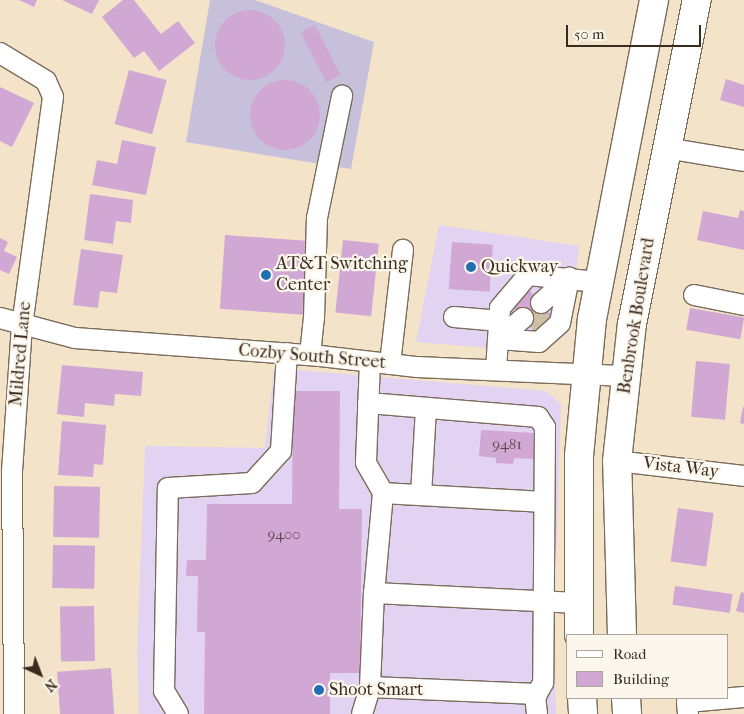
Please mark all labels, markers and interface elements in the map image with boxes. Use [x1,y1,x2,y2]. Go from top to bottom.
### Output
scale bar [569,15,704,47]
text: 50 m [574,25,604,43]
street label: Benbrook Boulevard [614,236,660,396]
place label: AT&T Switching Center [276,254,408,296]
place label: Quickway [481,256,558,278]
marker: Quickway [465,261,477,273]
marker: AT&T Switching Center [260,269,272,281]
street label: Mildred Lane [6,301,36,407]
street label: Cozby South Street [237,340,387,374]
house number: 9481 [492,436,522,454]
street label: Vista Way [642,453,720,483]
house number: 9400 [267,526,301,544]
legend [566,634,729,699]
text: Road [613,645,646,663]
north arrow [15,649,65,699]
text: Building [613,670,669,688]
text: N [41,675,60,695]
place label: Shoot Smart [329,679,424,701]
marker: Shoot Smart [313,684,325,696]

